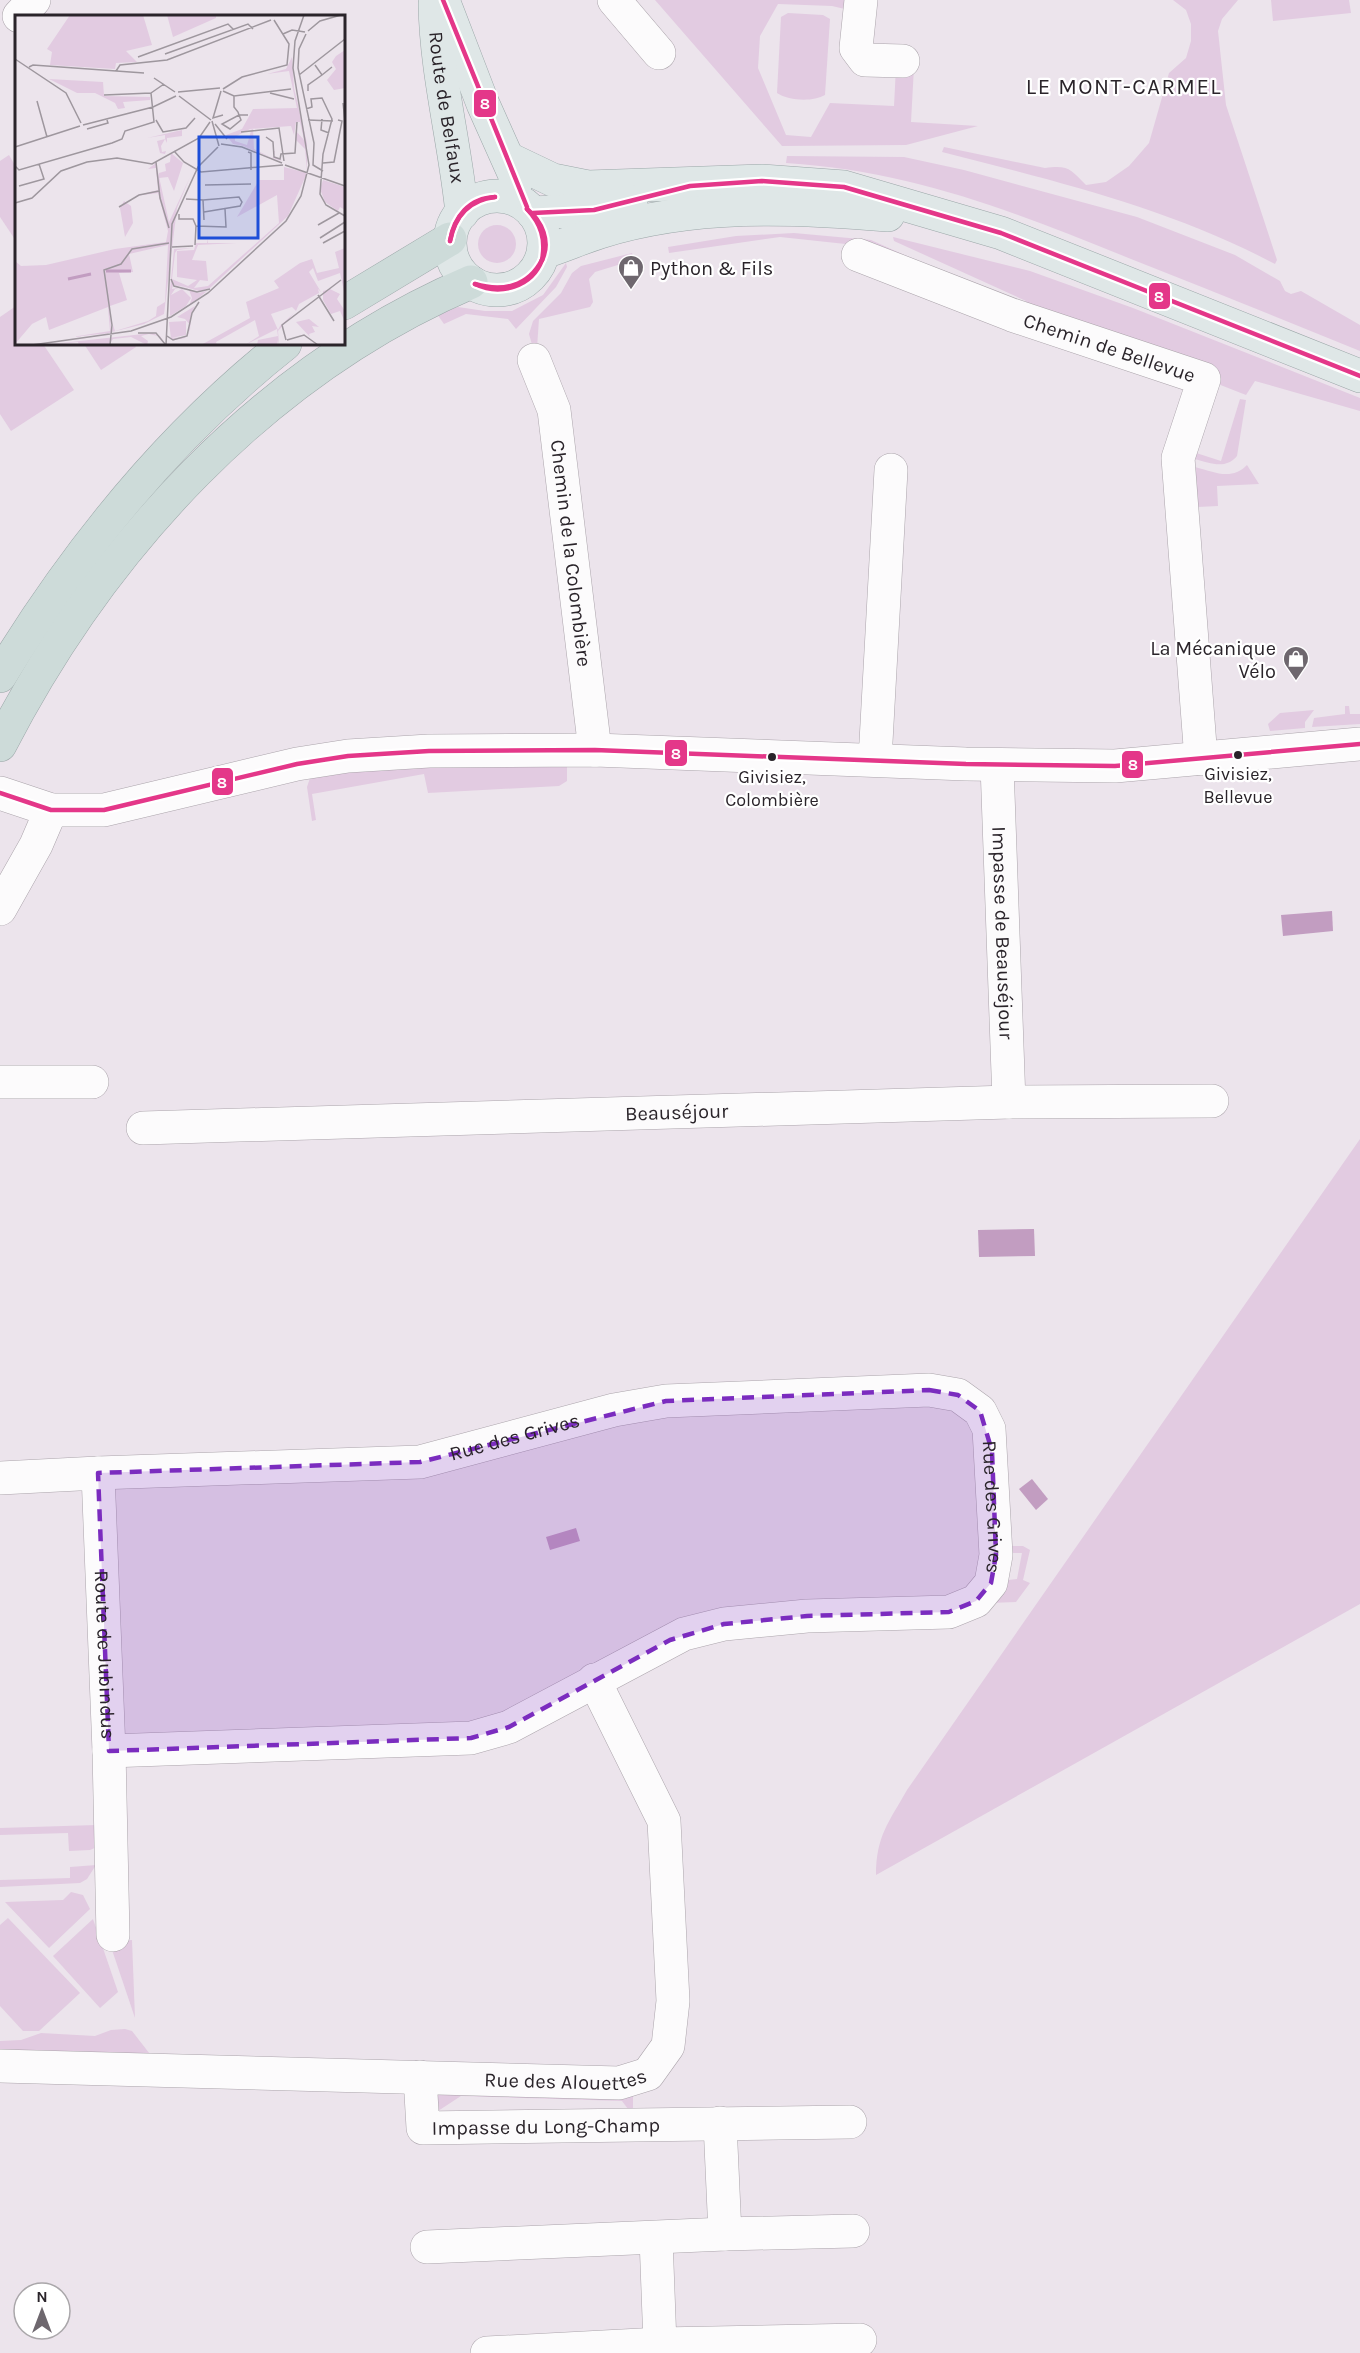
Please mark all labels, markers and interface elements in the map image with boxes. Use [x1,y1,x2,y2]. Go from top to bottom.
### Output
inset map [15,15,345,345]
street label: Route de Belfaux [425,30,470,185]
district label: LE MONT-CARMEL [1026,74,1222,100]
line badge: 8 [473,89,497,118]
text: 8 [480,94,490,113]
shop icon: Python & Fils [616,253,646,291]
place label: Python & Fils [650,257,773,280]
line badge: 8 [1148,282,1171,310]
text: 8 [1154,287,1164,306]
street label: Chemin de Bellevue [1021,308,1198,387]
street label: Chemin de la Colombière [546,438,596,668]
place label: La Mécanique Vélo [1150,637,1276,683]
shop icon: La Mécanique Vélo [1281,644,1311,682]
line badge: 8 [664,739,688,767]
text: 8 [671,744,681,763]
marker: Givisiez, Bellevue [1232,749,1244,761]
line badge: 8 [1121,750,1144,779]
marker: Givisiez, Colombière [766,751,778,763]
text: 8 [1128,755,1138,774]
place label: Givisiez, Bellevue [1204,763,1272,808]
place label: Givisiez, Colombière [725,766,819,811]
line badge: 8 [211,767,234,796]
text: 8 [217,773,227,792]
street label: Impasse de Beauséjour [988,826,1018,1041]
street label: Beauséjour [625,1099,729,1125]
street label: Rue des Grives [447,1408,582,1465]
street label: Rue des Grives [978,1440,1008,1576]
street label: Route de Jubindus [90,1570,120,1740]
street label: Rue des Alouettes [484,2064,649,2095]
street label: Impasse du Long-Champ [432,2113,660,2139]
north arrow [12,2281,72,2341]
text: N [36,2287,48,2306]

